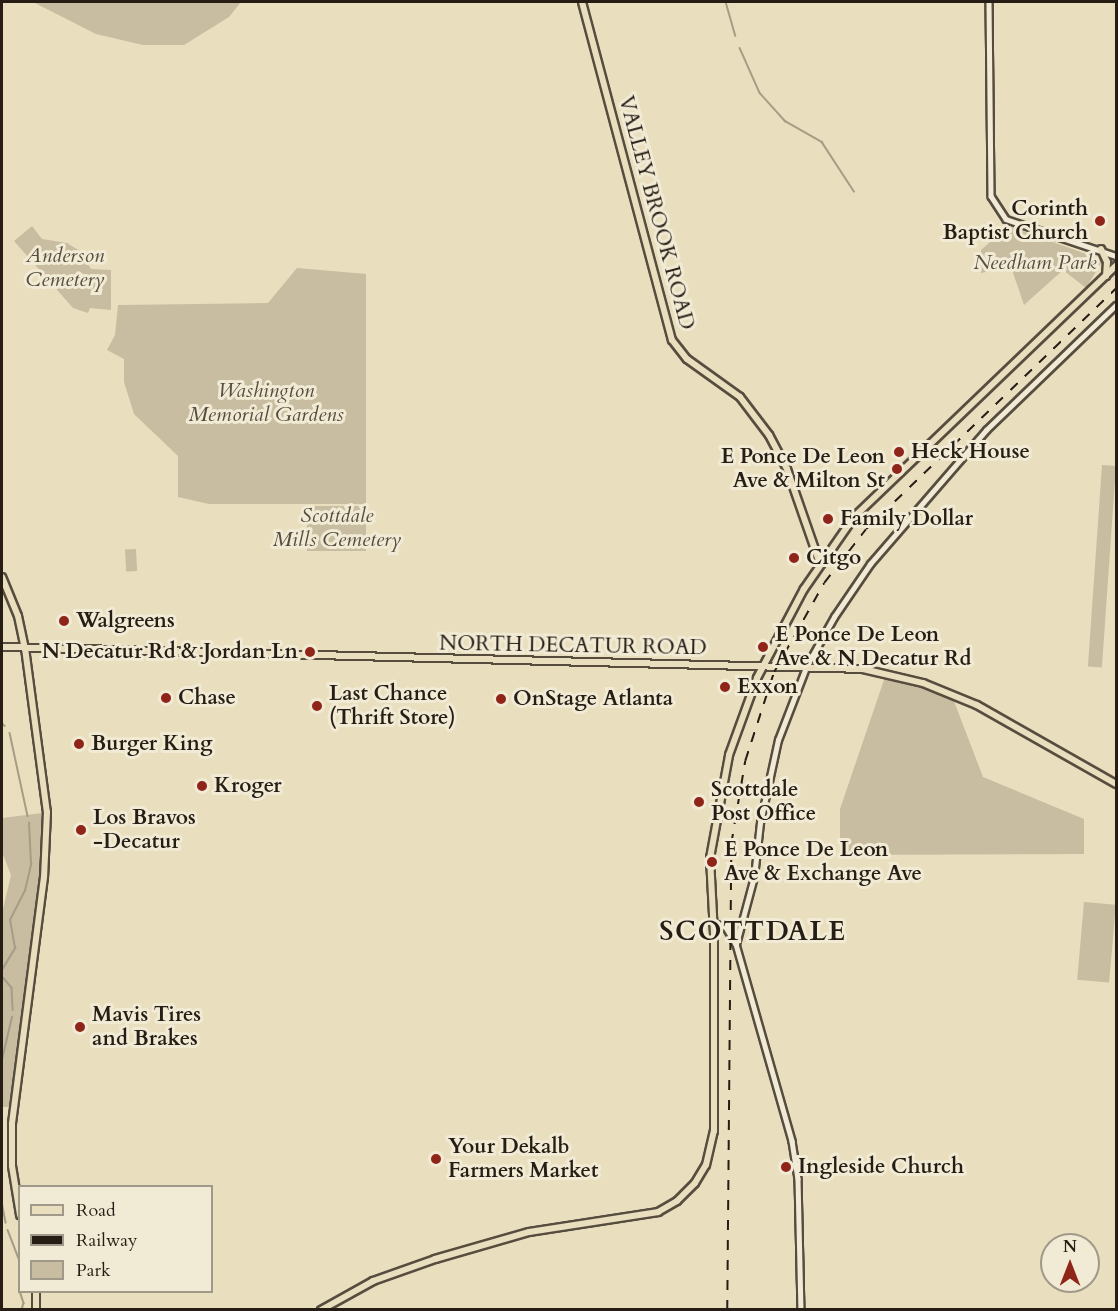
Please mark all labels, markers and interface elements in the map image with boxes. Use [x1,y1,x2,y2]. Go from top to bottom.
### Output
street label: VALLEY BROOK ROAD [613,93,699,333]
place label: Corinth Baptist Church [943,196,1088,246]
marker: Corinth Baptist Church [1093,214,1107,228]
park label: Anderson Cemetery [26,243,104,293]
park label: Needham Park [973,250,1097,276]
park label: Washington Memorial Gardens [188,378,344,428]
place label: Heck House [911,439,1030,465]
place label: E Ponce De Leon Ave & Milton St [721,444,885,494]
marker: Heck House [892,445,906,459]
marker: E Ponce De Leon Ave & Milton St [890,462,904,476]
park label: Scottdale Mills Cemetery [273,503,401,553]
place label: Family Dollar [840,506,973,532]
marker: Family Dollar [821,512,835,526]
place label: Citgo [806,545,861,571]
marker: Citgo [787,551,801,565]
place label: Walgreens [76,608,175,634]
marker: Walgreens [57,614,71,628]
place label: E Ponce De Leon Ave & N Decatur Rd [775,622,971,672]
street label: NORTH DECATUR ROAD [439,631,707,661]
place label: N Decatur Rd & Jordan Ln [42,639,298,665]
marker: E Ponce De Leon Ave & N Decatur Rd [756,640,770,654]
marker: N Decatur Rd & Jordan Ln [303,645,317,659]
place label: Exxon [737,674,798,700]
marker: Exxon [718,680,732,694]
place label: Last Chance (Thrift Store) [329,681,456,731]
place label: Chase [178,685,236,711]
place label: OnStage Atlanta [513,686,673,712]
marker: Chase [159,691,173,705]
marker: OnStage Atlanta [494,692,508,706]
marker: Last Chance (Thrift Store) [310,699,324,713]
place label: Burger King [91,731,213,757]
marker: Burger King [72,737,86,751]
place label: Kroger [214,773,282,799]
place label: Scottdale Post Office [711,777,816,827]
marker: Kroger [195,779,209,793]
marker: Scottdale Post Office [692,795,706,809]
place label: Los Bravos -Decatur [93,805,196,855]
marker: Los Bravos -Decatur [74,823,88,837]
place label: E Ponce De Leon Ave & Exchange Ave [724,837,922,887]
marker: E Ponce De Leon Ave & Exchange Ave [705,855,719,869]
district label: SCOTTDALE [659,916,847,948]
place label: Mavis Tires and Brakes [92,1002,201,1052]
marker: Mavis Tires and Brakes [73,1020,87,1034]
place label: Your Dekalb Farmers Market [448,1134,598,1184]
marker: Your Dekalb Farmers Market [429,1152,443,1166]
place label: Ingleside Church [798,1154,964,1180]
marker: Ingleside Church [779,1160,793,1174]
legend [18,1185,213,1293]
text: Road [76,1198,116,1223]
text: Railway [76,1228,138,1253]
north arrow [1040,1233,1100,1293]
text: N [1063,1236,1077,1258]
text: Park [76,1258,111,1283]

